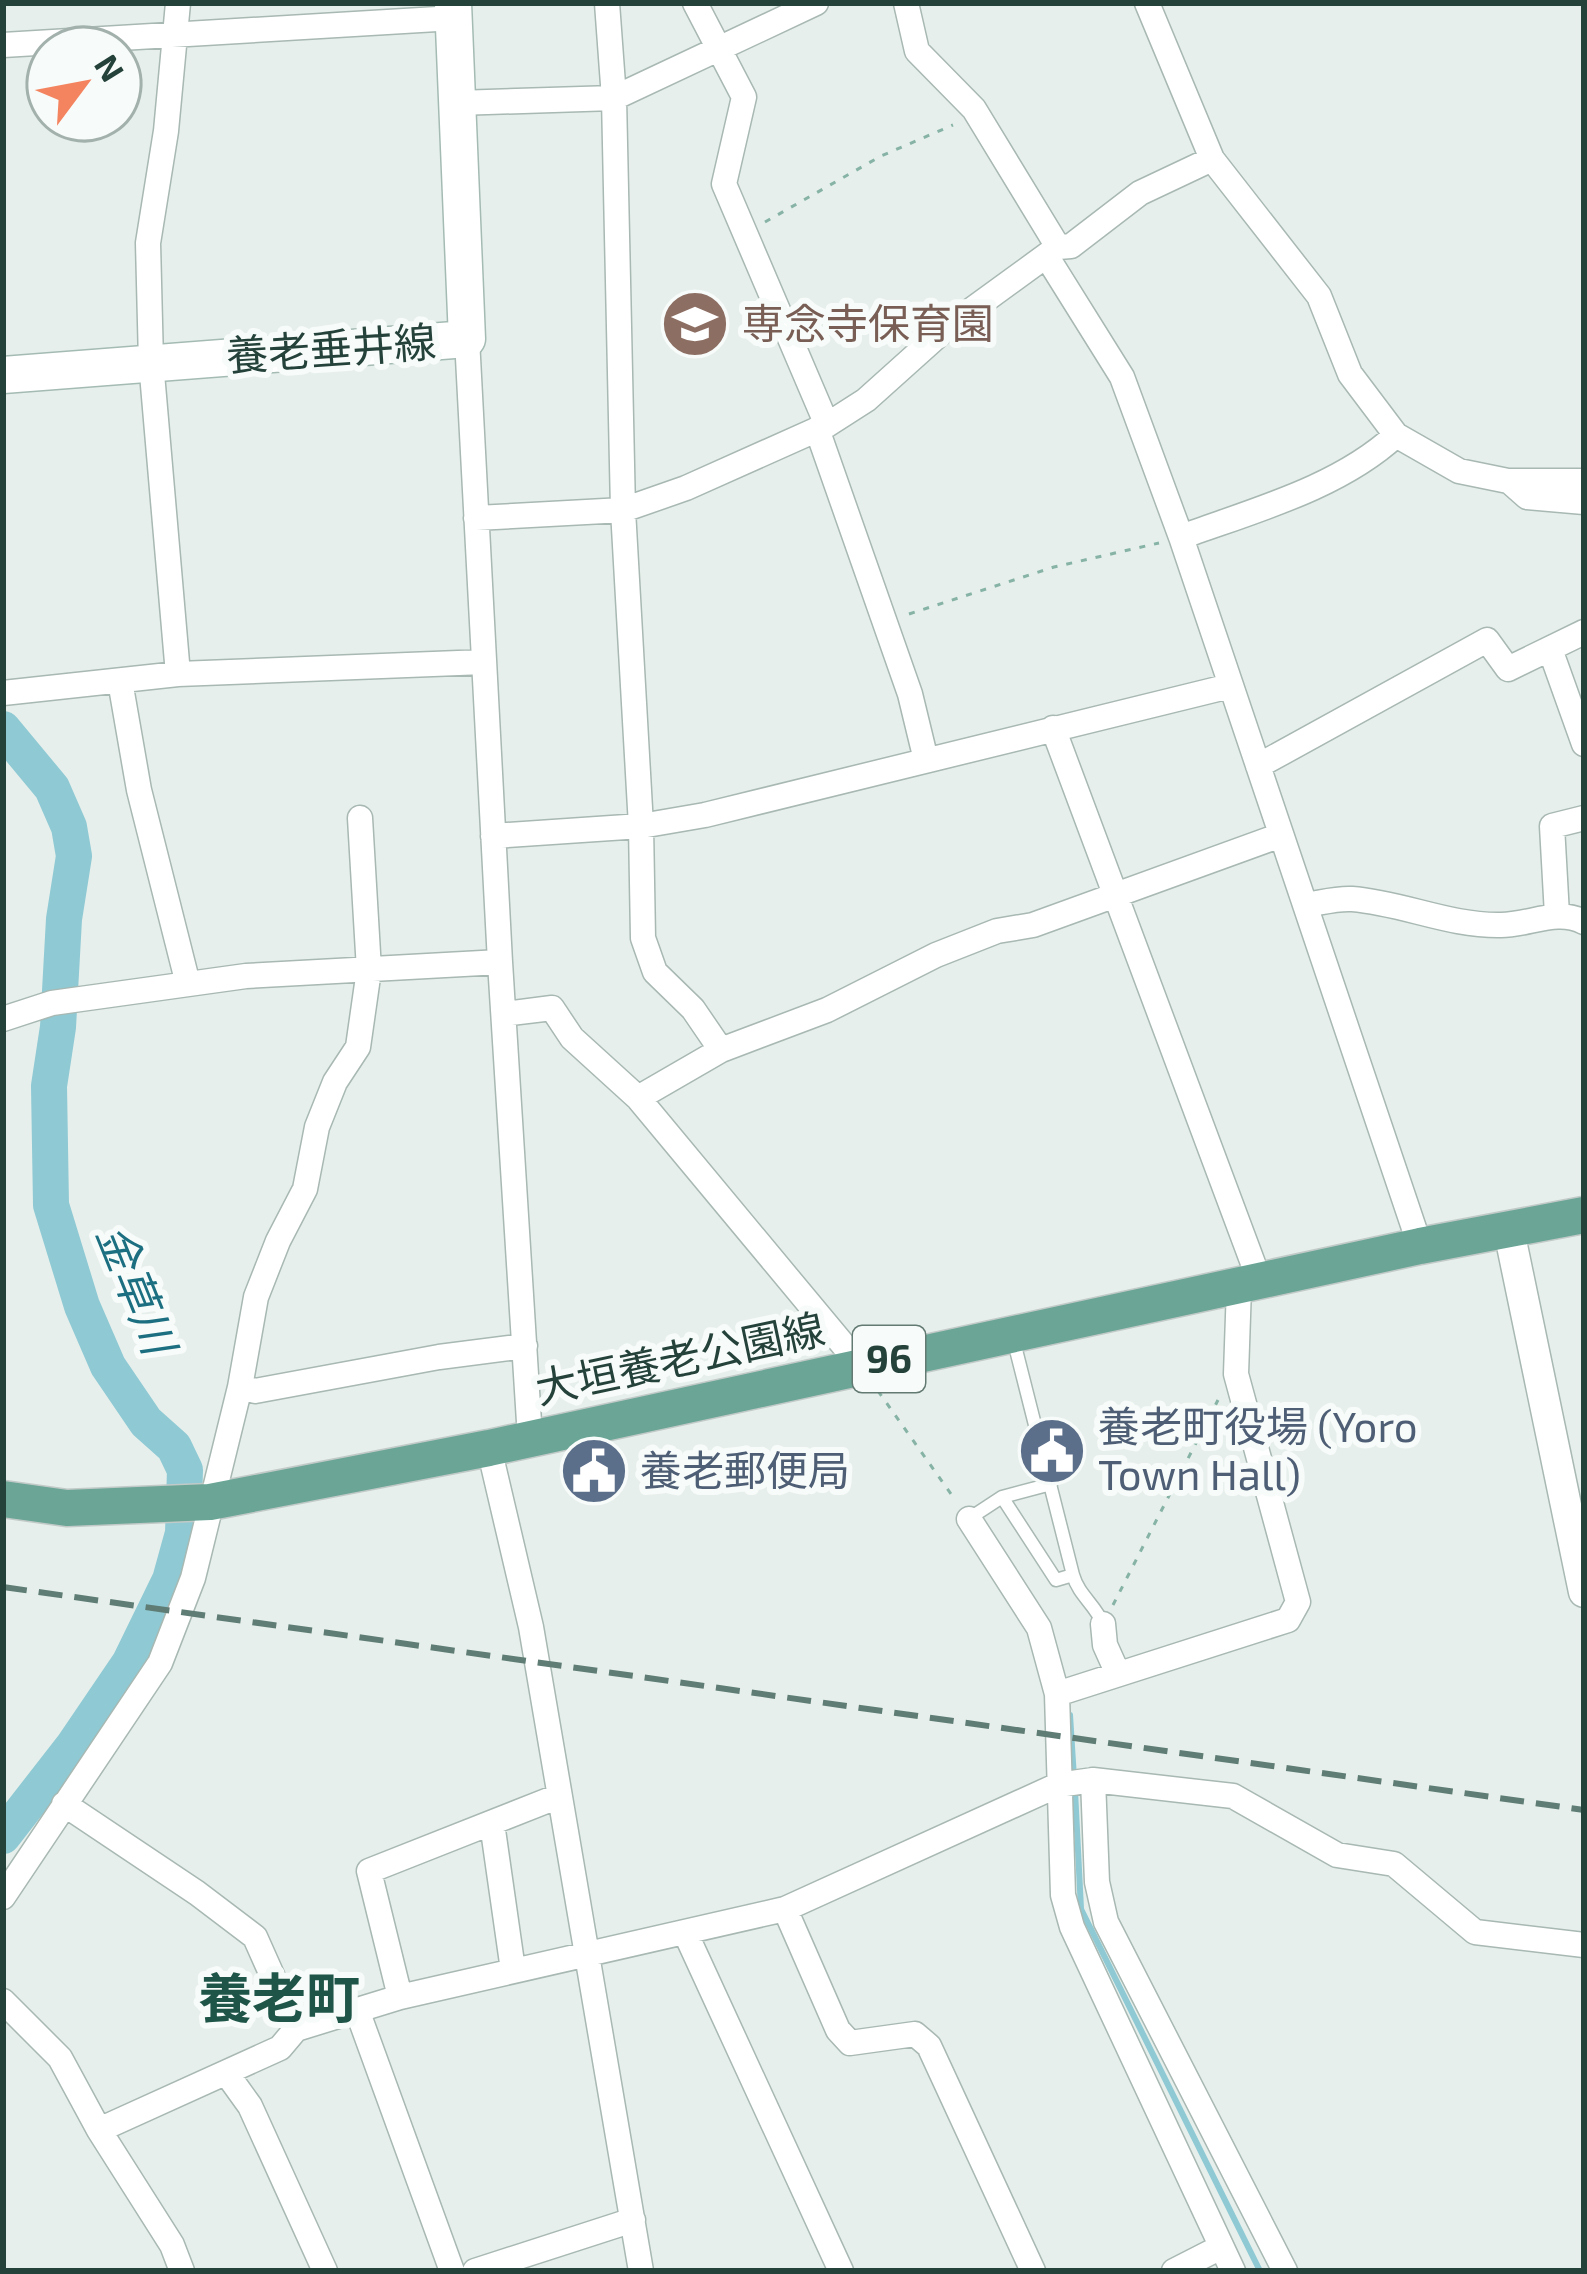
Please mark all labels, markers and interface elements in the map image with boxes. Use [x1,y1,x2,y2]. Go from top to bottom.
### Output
north arrow [24,24,144,144]
text: N [87,47,134,88]
school or university icon: 専念寺保育園 [660,289,730,359]
place label: 専念寺保育園 [742,297,994,347]
street label: 養老垂井線 [224,315,437,379]
water label: 金草川 [88,1216,190,1365]
street label: 大垣養老公園線 [531,1302,829,1412]
road number: 96 [853,1326,925,1392]
place label: 養老町役場 (Yoro Town Hall) [1098,1400,1418,1498]
public building icon: 養老町役場 (Yoro Town Hall) [1017,1416,1087,1486]
public building icon: 養老郵便局 [559,1436,629,1506]
place label: 養老郵便局 [640,1444,850,1494]
district label: 養老町 [198,1964,360,2029]

